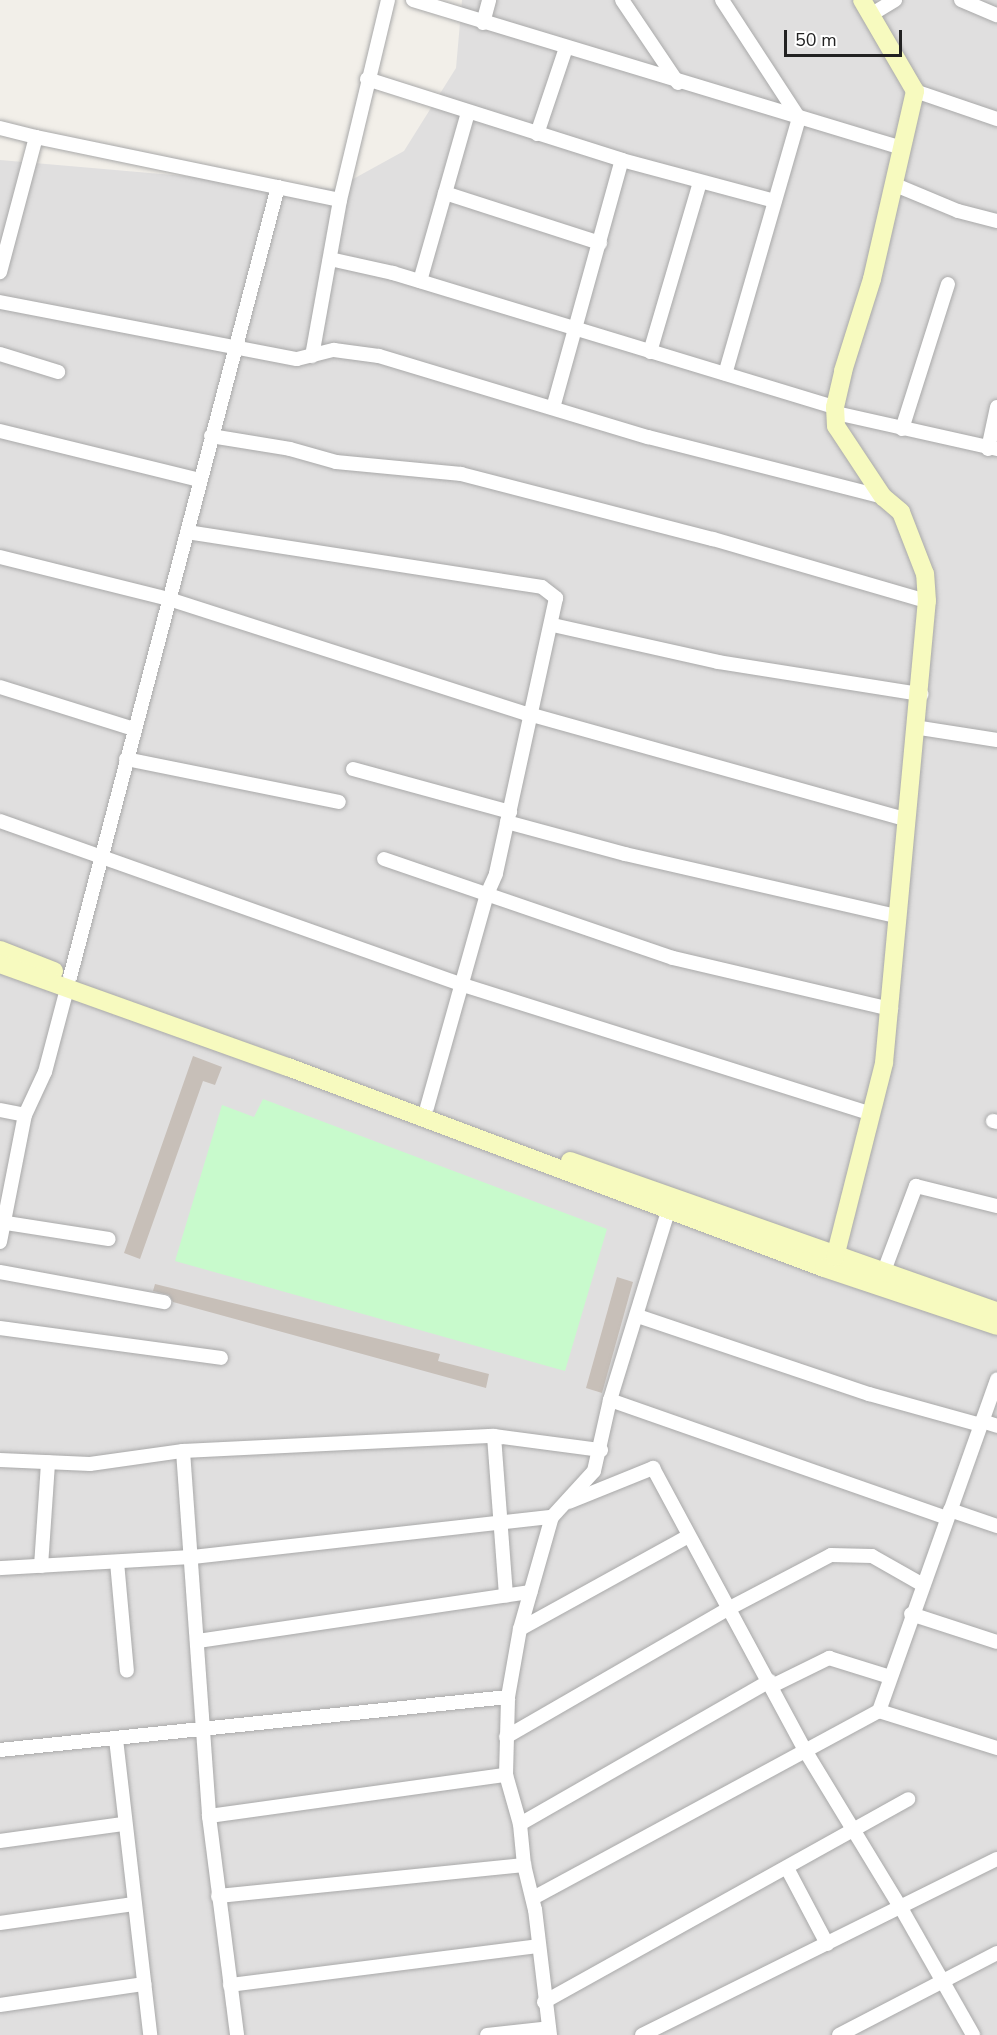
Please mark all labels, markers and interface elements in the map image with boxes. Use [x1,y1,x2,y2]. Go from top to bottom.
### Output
scale bar [787,18,906,56]
text: 50 m [795,28,837,52]

